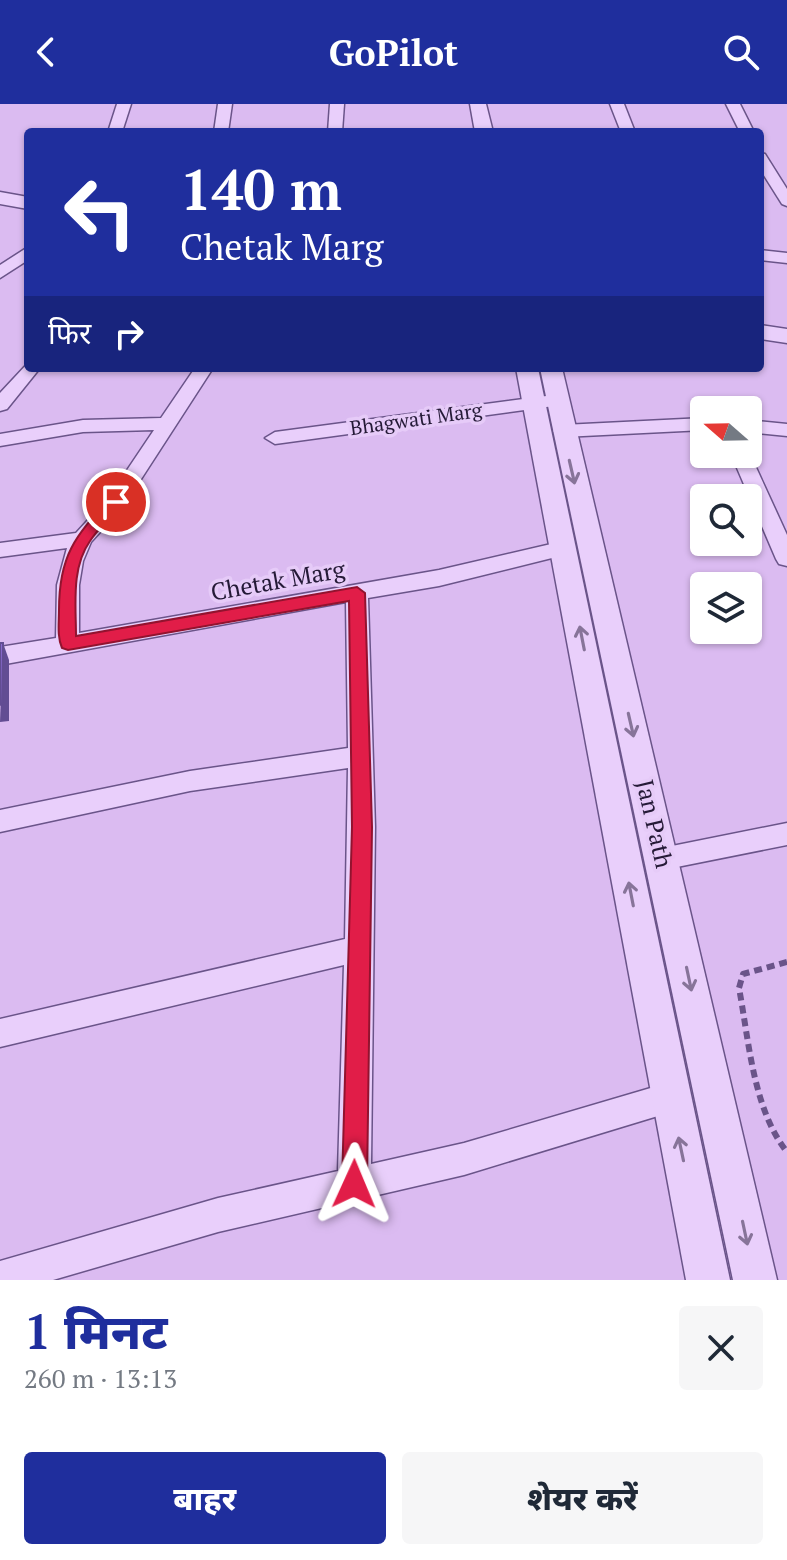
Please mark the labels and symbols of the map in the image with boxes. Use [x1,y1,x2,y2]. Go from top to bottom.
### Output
street label: Bhagwati Marg [348,396,484,441]
north arrow [690,396,762,468]
one-way arrow [565,459,580,484]
pin [82,468,150,536]
street label: Chetak Marg [208,552,348,608]
one-way arrow [573,626,588,652]
one-way arrow [624,712,639,738]
street label: Jan Path [629,776,681,871]
one-way arrow [623,881,638,907]
one-way arrow [682,965,697,991]
one-way arrow [673,1136,688,1162]
position arrow [312,1142,396,1226]
one-way arrow [738,1219,753,1245]

